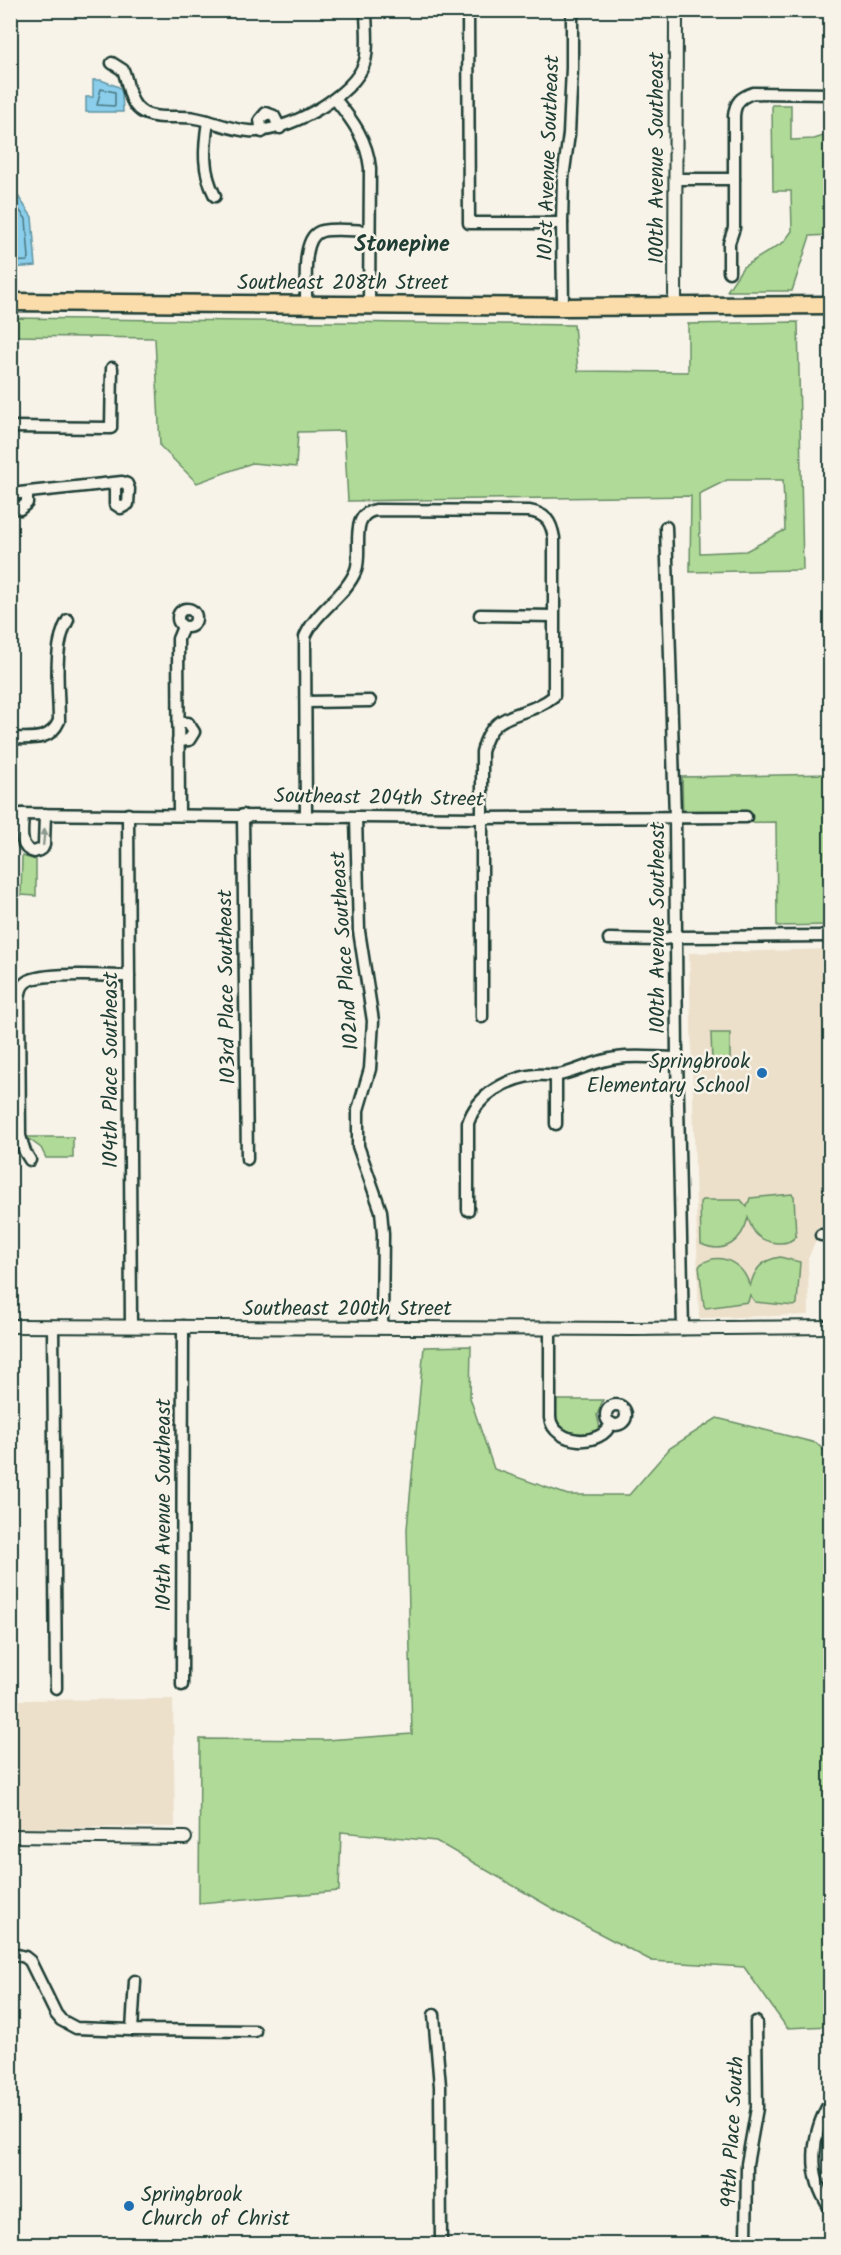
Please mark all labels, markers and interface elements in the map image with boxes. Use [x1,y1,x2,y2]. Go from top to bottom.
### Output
street label: 100th Avenue Southeast [641,51,674,264]
street label: 101st Avenue Southeast [529,54,570,262]
district label: Stonepine [354,228,450,263]
street label: Southeast 208th Street [237,267,450,300]
street label: Southeast 204th Street [274,780,485,817]
street label: 100th Avenue Southeast [642,821,675,1034]
one-way arrow [39,828,49,847]
street label: 102nd Place Southeast [322,849,369,1052]
street label: 103rd Place Southeast [209,888,246,1085]
street label: 104th Place Southeast [95,971,128,1168]
place label: Springbrook Elementary School [587,1046,750,1103]
marker: Springbrook Elementary School [755,1066,769,1080]
street label: Southeast 200th Street [242,1293,452,1326]
street label: 104th Avenue Southeast [148,1398,181,1612]
street label: 99th Place South [713,2055,754,2209]
place label: Springbrook Church of Christ [141,2179,290,2236]
marker: Springbrook Church of Christ [122,2199,136,2213]

